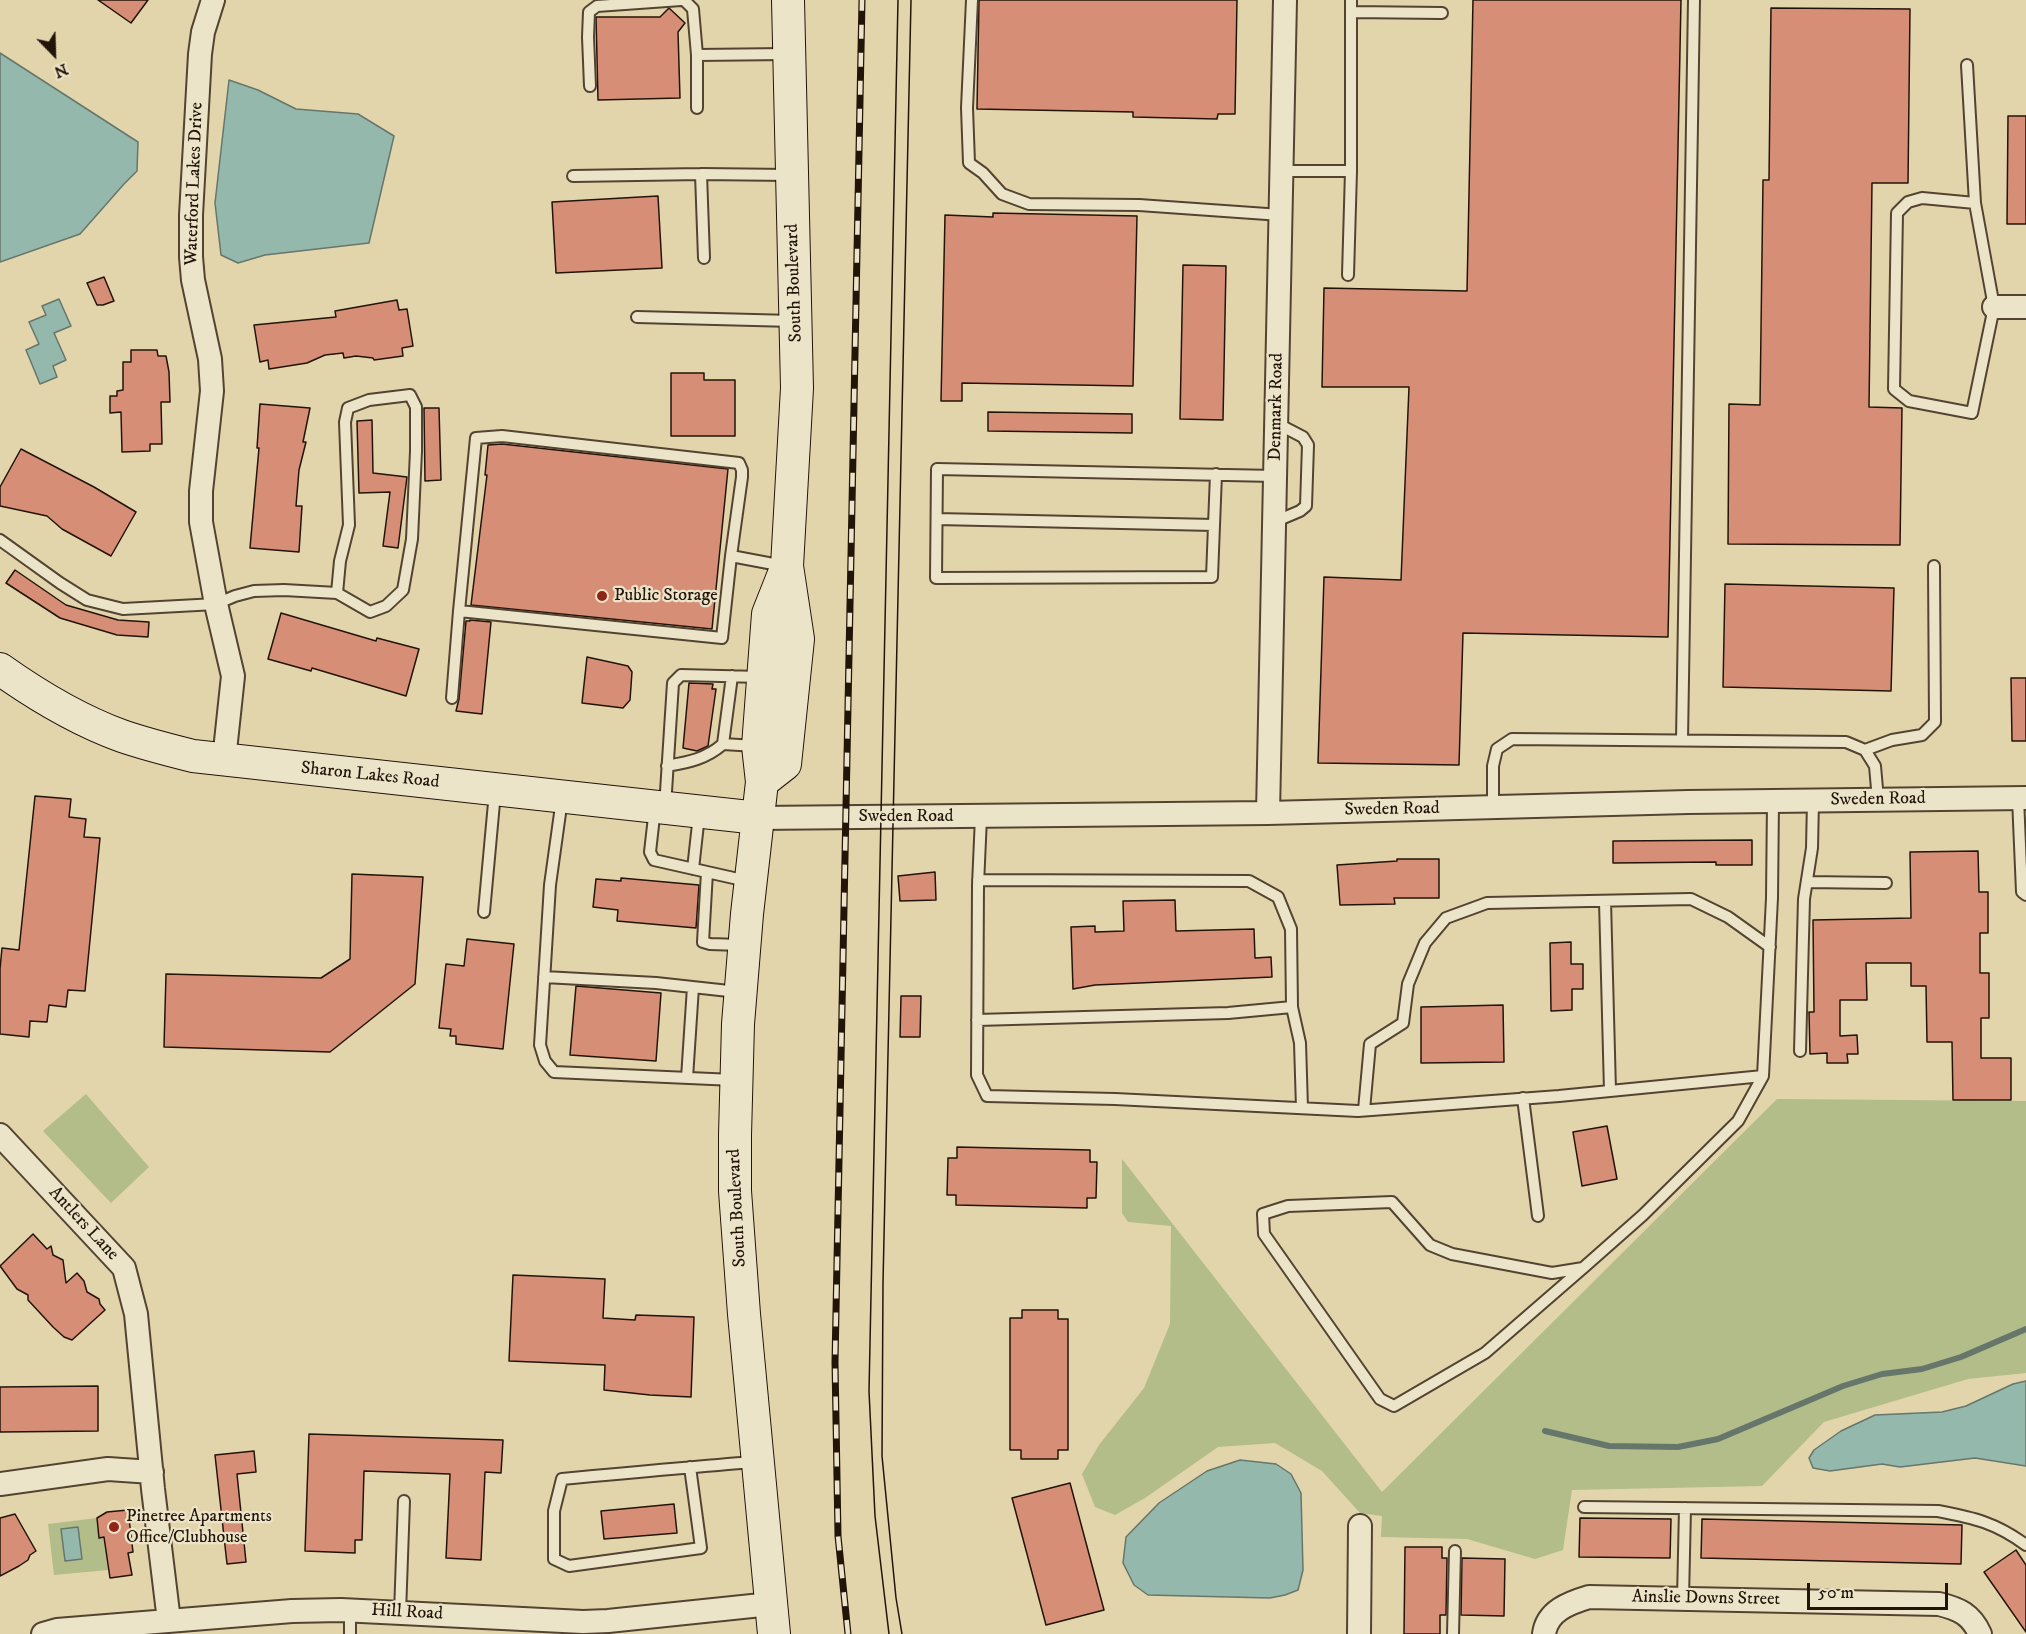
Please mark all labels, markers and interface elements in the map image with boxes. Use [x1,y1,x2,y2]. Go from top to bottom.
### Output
north arrow [24,24,84,84]
text: N [51,59,71,82]
street label: Waterford Lakes Drive [181,102,209,266]
street label: South Boulevard [782,223,808,343]
street label: Denmark Road [1265,353,1289,461]
place label: Public Storage [614,585,718,607]
marker: Public Storage [595,589,609,603]
street label: Sharon Lakes Road [300,758,440,794]
street label: Sweden Road [1830,788,1926,812]
street label: Sweden Road [1344,798,1440,822]
street label: Sweden Road [858,806,954,828]
street label: South Boulevard [724,1148,752,1268]
street label: Antlers Lane [43,1183,123,1265]
place label: Pinetree Apartments Office/Clubhouse [126,1506,272,1549]
marker: Pinetree Apartments Office/Clubhouse [107,1520,121,1534]
scale bar [1810,1571,1951,1609]
text: 50 m [1818,1582,1854,1604]
street label: Ainslie Downs Street [1632,1587,1780,1611]
street label: Hill Road [371,1600,443,1626]

